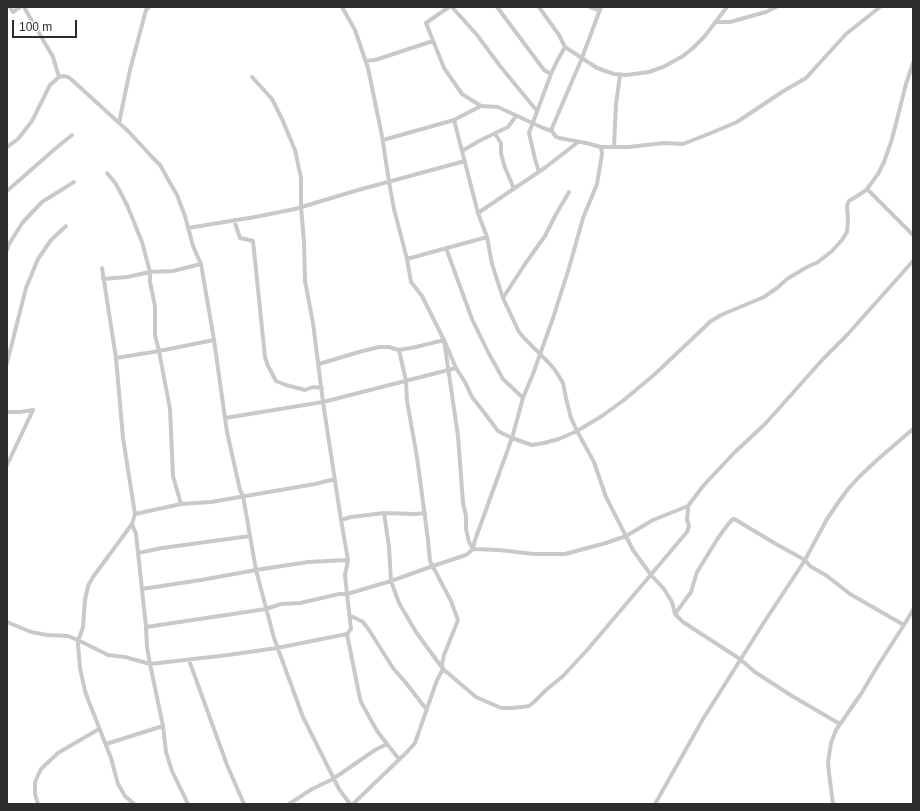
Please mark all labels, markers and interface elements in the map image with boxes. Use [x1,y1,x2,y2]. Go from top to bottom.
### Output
scale bar [14,12,79,38]
text: 100 m [19,20,52,34]

